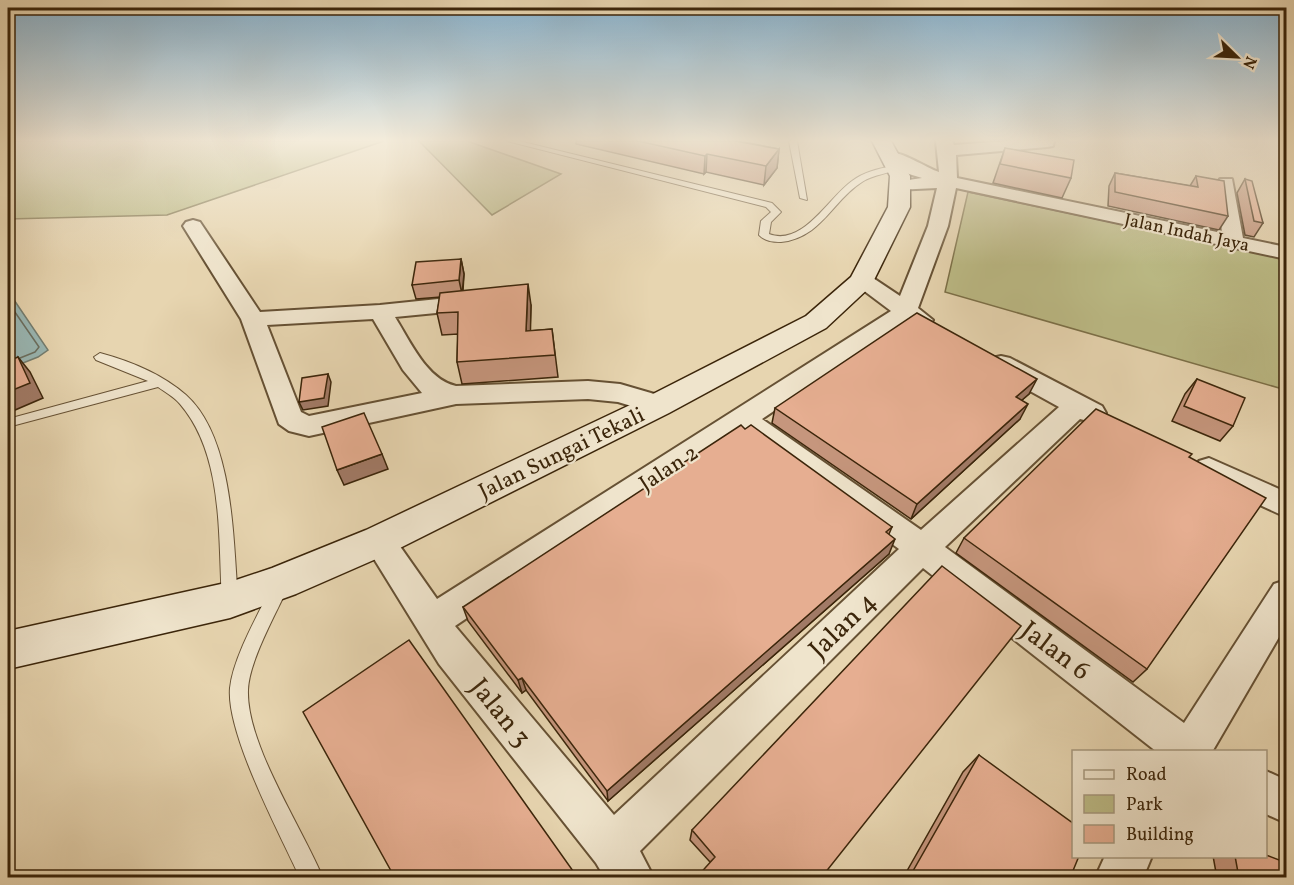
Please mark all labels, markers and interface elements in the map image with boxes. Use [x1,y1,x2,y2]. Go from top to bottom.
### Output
north arrow [1207,27,1267,87]
text: N [1236,53,1261,72]
street label: Jalan Indah Jaya [1122,208,1252,259]
street label: Jalan Sungai Tekali [474,401,650,508]
street label: Jalan 2 [634,438,705,500]
street label: Jalan 4 [801,584,886,668]
street label: Jalan 6 [1012,613,1098,691]
street label: Jalan 3 [460,671,539,756]
legend [1072,750,1267,858]
text: Road [1126,763,1167,788]
text: Park [1126,793,1163,818]
text: Building [1126,823,1194,848]

